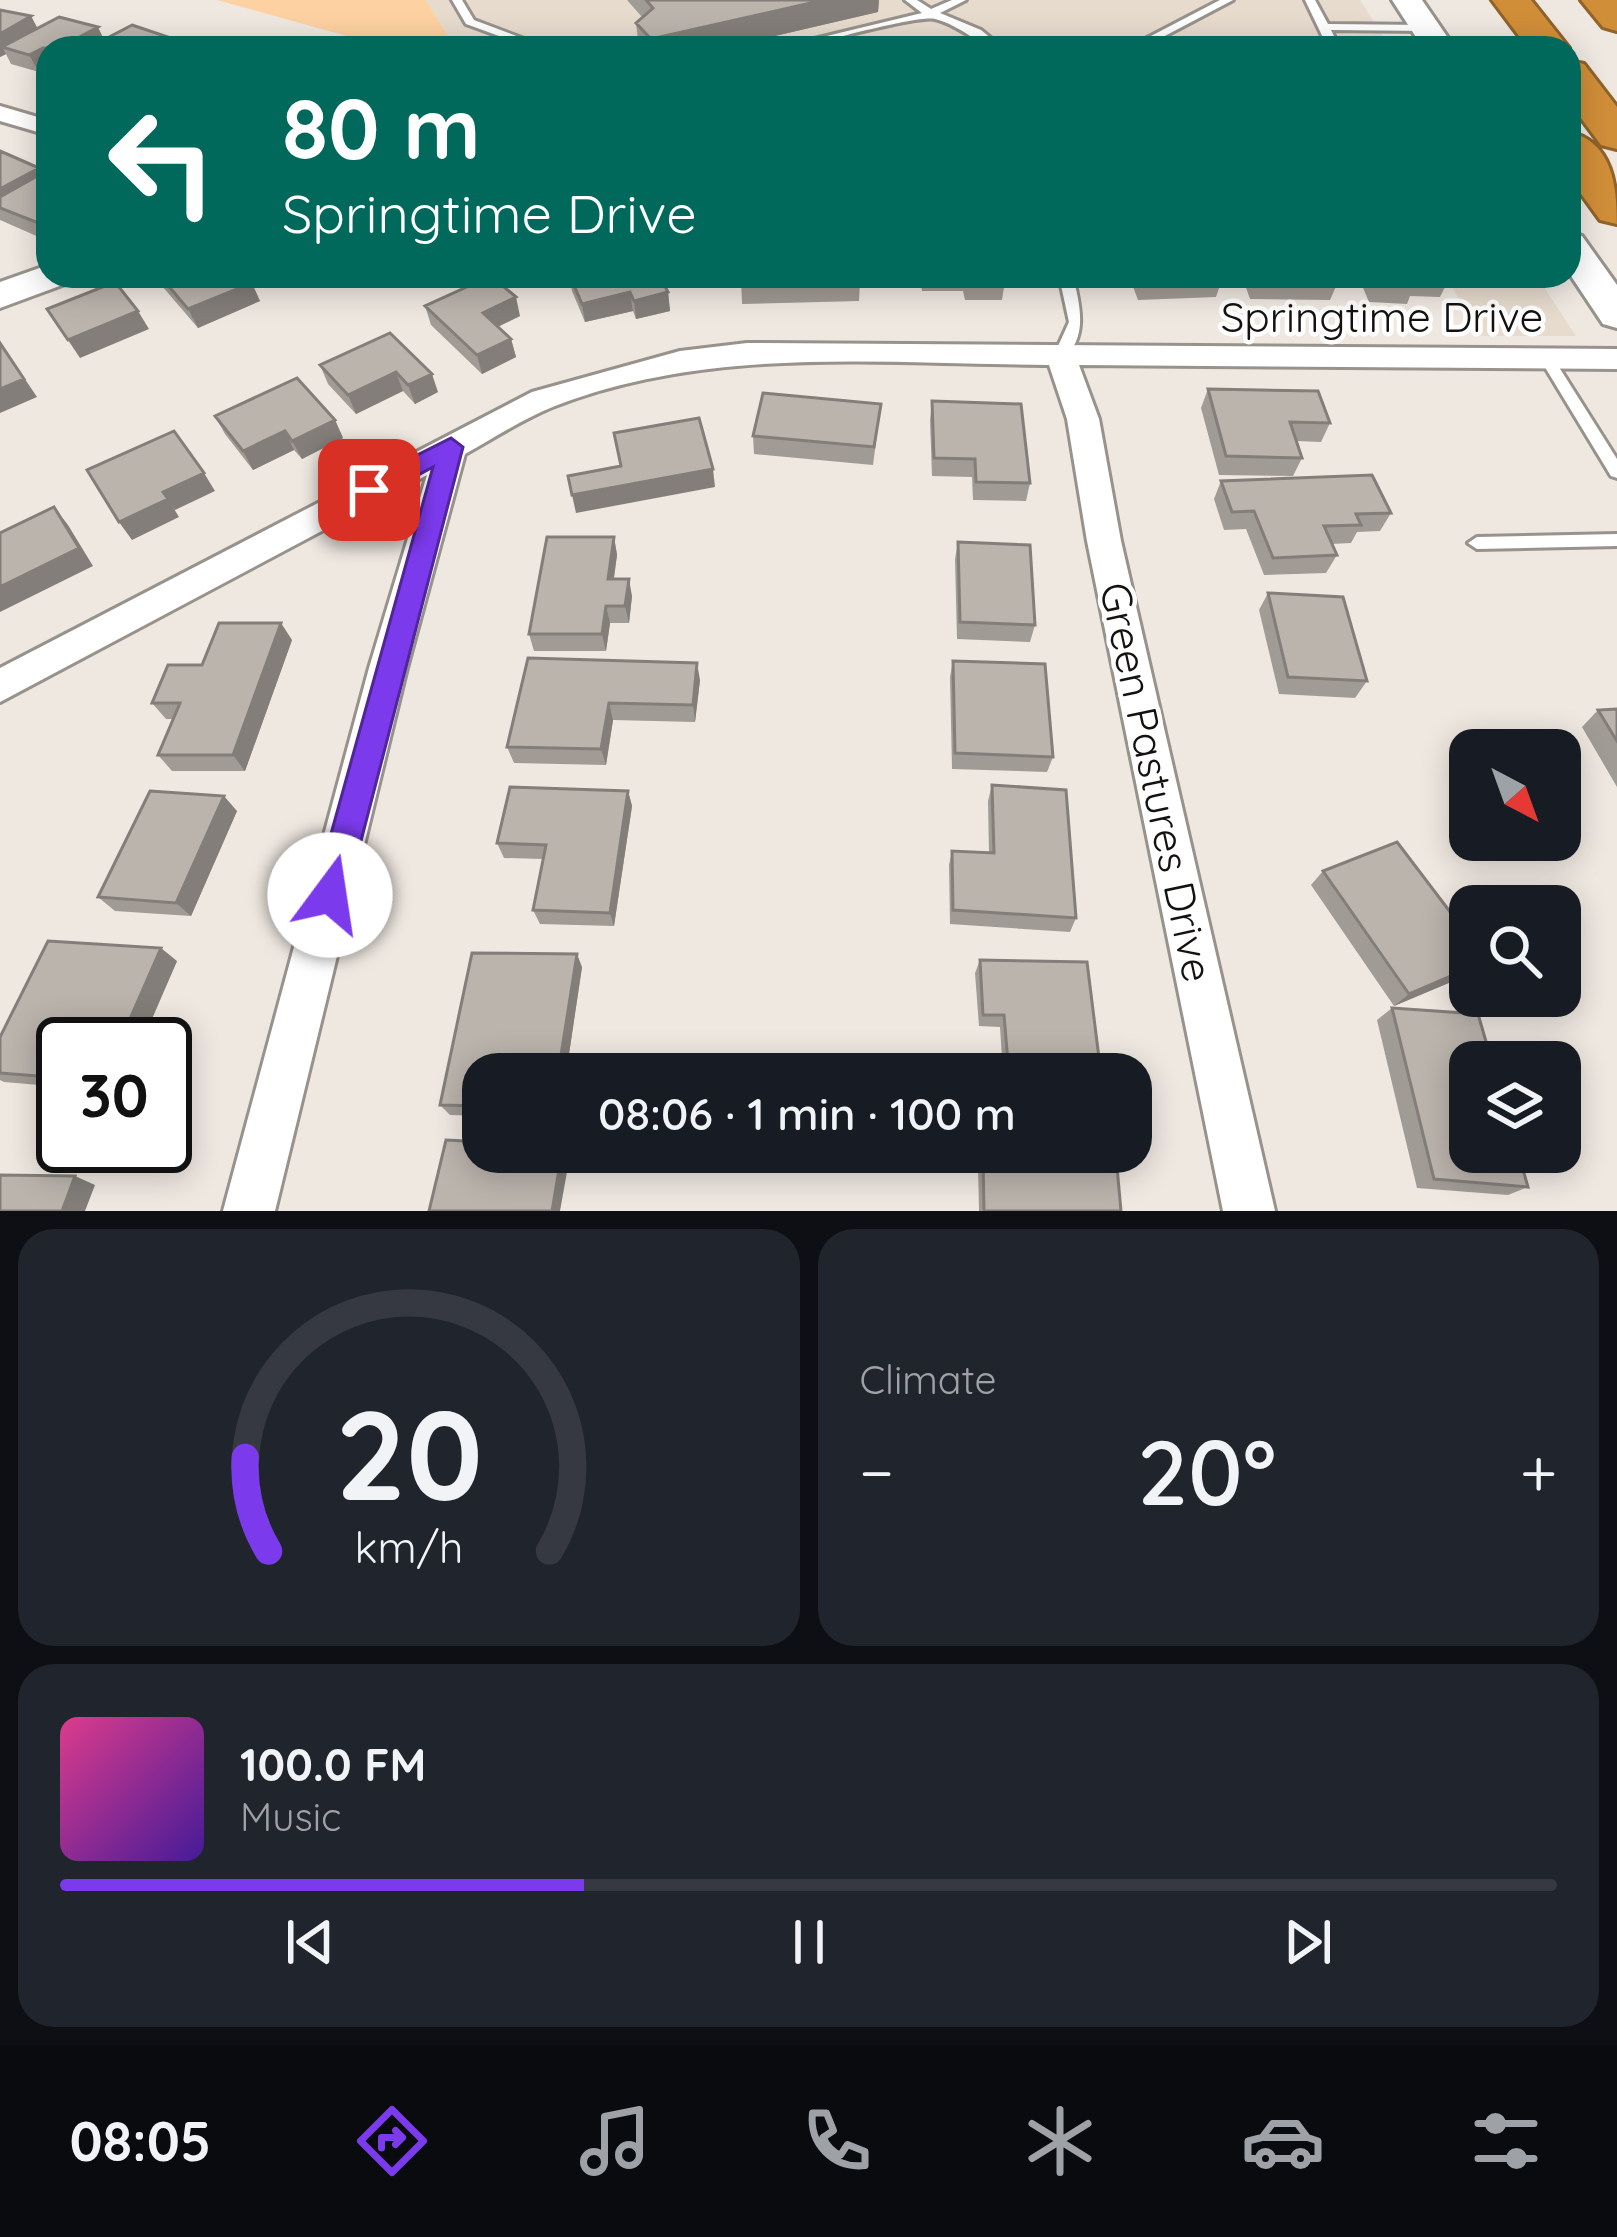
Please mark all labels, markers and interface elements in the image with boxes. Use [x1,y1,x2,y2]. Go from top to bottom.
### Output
text: 80 m [282,75,481,180]
icon: left [84,84,240,240]
text: Springtime Drive [282,179,697,247]
street label: Springtime Drive [1221,290,1543,343]
pin [318,439,420,541]
icon: arrive [336,457,402,523]
street label: Green Pastures Drive [1089,577,1225,987]
north arrow [1449,729,1581,861]
map controls [1449,729,1581,1173]
position arrow [267,832,393,958]
button: search [1449,885,1581,1017]
speed limit sign: 30 [36,1017,192,1173]
button: layers [1449,1041,1581,1173]
text: 08:06 · 1 min · 100 m [598,1085,1016,1141]
text: Climate [860,1355,997,1404]
text: 20 [335,1375,483,1531]
text: 20° [1137,1415,1276,1528]
text: − [860,1430,894,1513]
text: + [1520,1430,1557,1513]
text: km/h [354,1519,463,1573]
text: 100.0 FM [240,1736,426,1792]
text: Music [240,1792,341,1841]
icon: previous [277,1909,343,1975]
icon: pause [776,1909,842,1975]
icon: next [1275,1909,1341,1975]
icon: directions [350,2099,434,2183]
icon: music [573,2099,657,2183]
icon: phone [795,2099,879,2183]
icon: climate [1018,2099,1102,2183]
icon: car [1241,2099,1325,2183]
icon: filters [1464,2099,1548,2183]
text: 08:05 [69,2107,211,2175]

